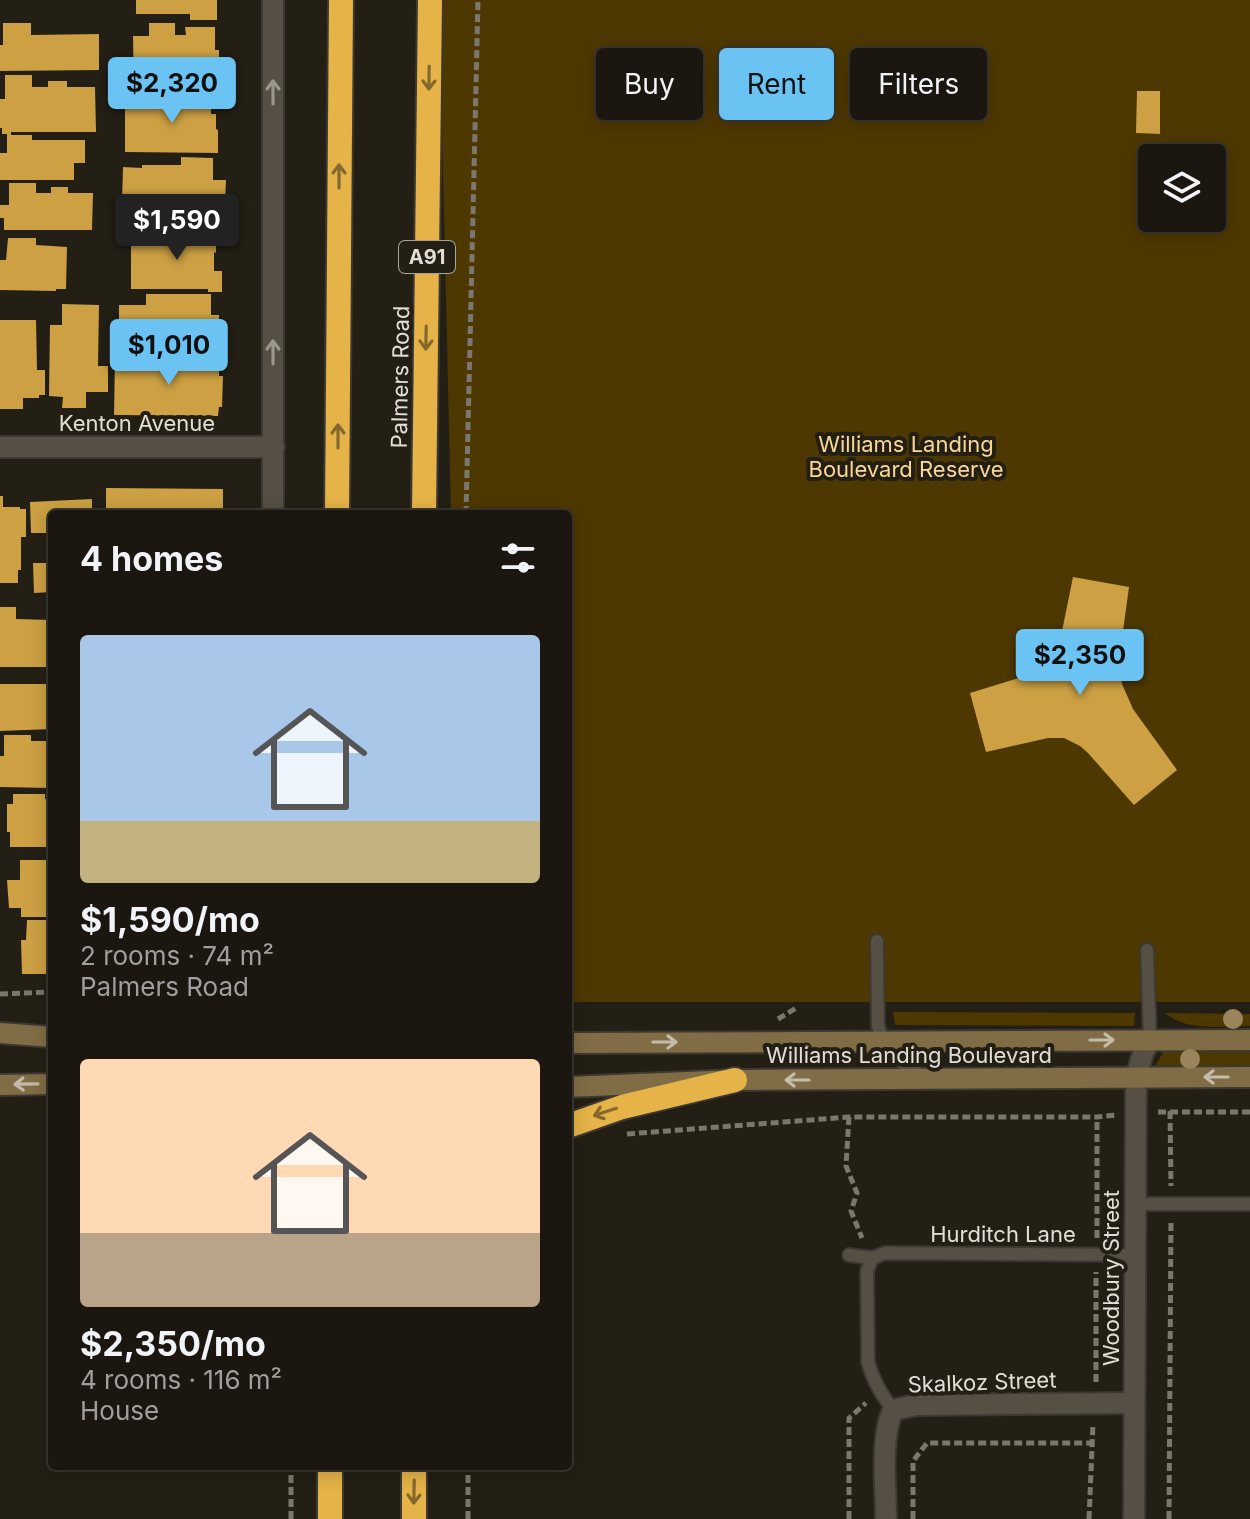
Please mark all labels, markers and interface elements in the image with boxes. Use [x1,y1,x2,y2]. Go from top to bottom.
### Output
chip: Buy [596,48,703,120]
chip: Rent [719,48,834,120]
chip: Filters [850,48,987,120]
pin: $2,320 [107,57,237,125]
one-way arrow [421,64,437,91]
text: $2,320 [126,67,218,98]
one-way arrow [265,79,281,106]
map controls [1138,144,1226,232]
button: layers [1138,144,1226,232]
one-way arrow [331,163,347,190]
pin: $1,590 [112,194,242,262]
text: $1,590 [133,204,221,235]
road number: A91 [399,241,455,273]
street label: Palmers Road [386,305,414,449]
pin: $1,010 [104,319,234,387]
one-way arrow [418,324,434,351]
text: $1,010 [128,329,210,360]
one-way arrow [266,339,281,366]
street label: Kenton Avenue [59,410,215,436]
one-way arrow [330,423,345,450]
park label: Williams Landing Boulevard Reserve [809,431,1004,482]
icon: filters [496,536,540,580]
text: 4 homes [80,538,223,579]
pin: $2,350 [1015,629,1145,697]
text: $2,350 [1034,639,1126,670]
icon: home [238,687,382,831]
text: $1,590/mo [80,899,260,940]
text: 2 rooms · 74 m² [80,940,274,971]
text: Palmers Road [80,971,249,1002]
one-way arrow [1088,1032,1115,1048]
one-way arrow [651,1034,678,1050]
street label: Williams Landing Boulevard [766,1042,1052,1068]
one-way arrow [1203,1069,1230,1085]
one-way arrow [784,1072,811,1088]
one-way arrow [13,1076,40,1092]
one-way arrow [593,1106,618,1120]
icon: home [238,1111,382,1255]
street label: Woodbury Street [1098,1190,1124,1366]
street label: Hurditch Lane [930,1221,1076,1247]
text: $2,350/mo [80,1323,266,1364]
text: 4 rooms · 116 m² [80,1364,282,1395]
street label: Skalkoz Street [907,1366,1057,1398]
text: House [80,1395,159,1426]
one-way arrow [406,1479,422,1505]

